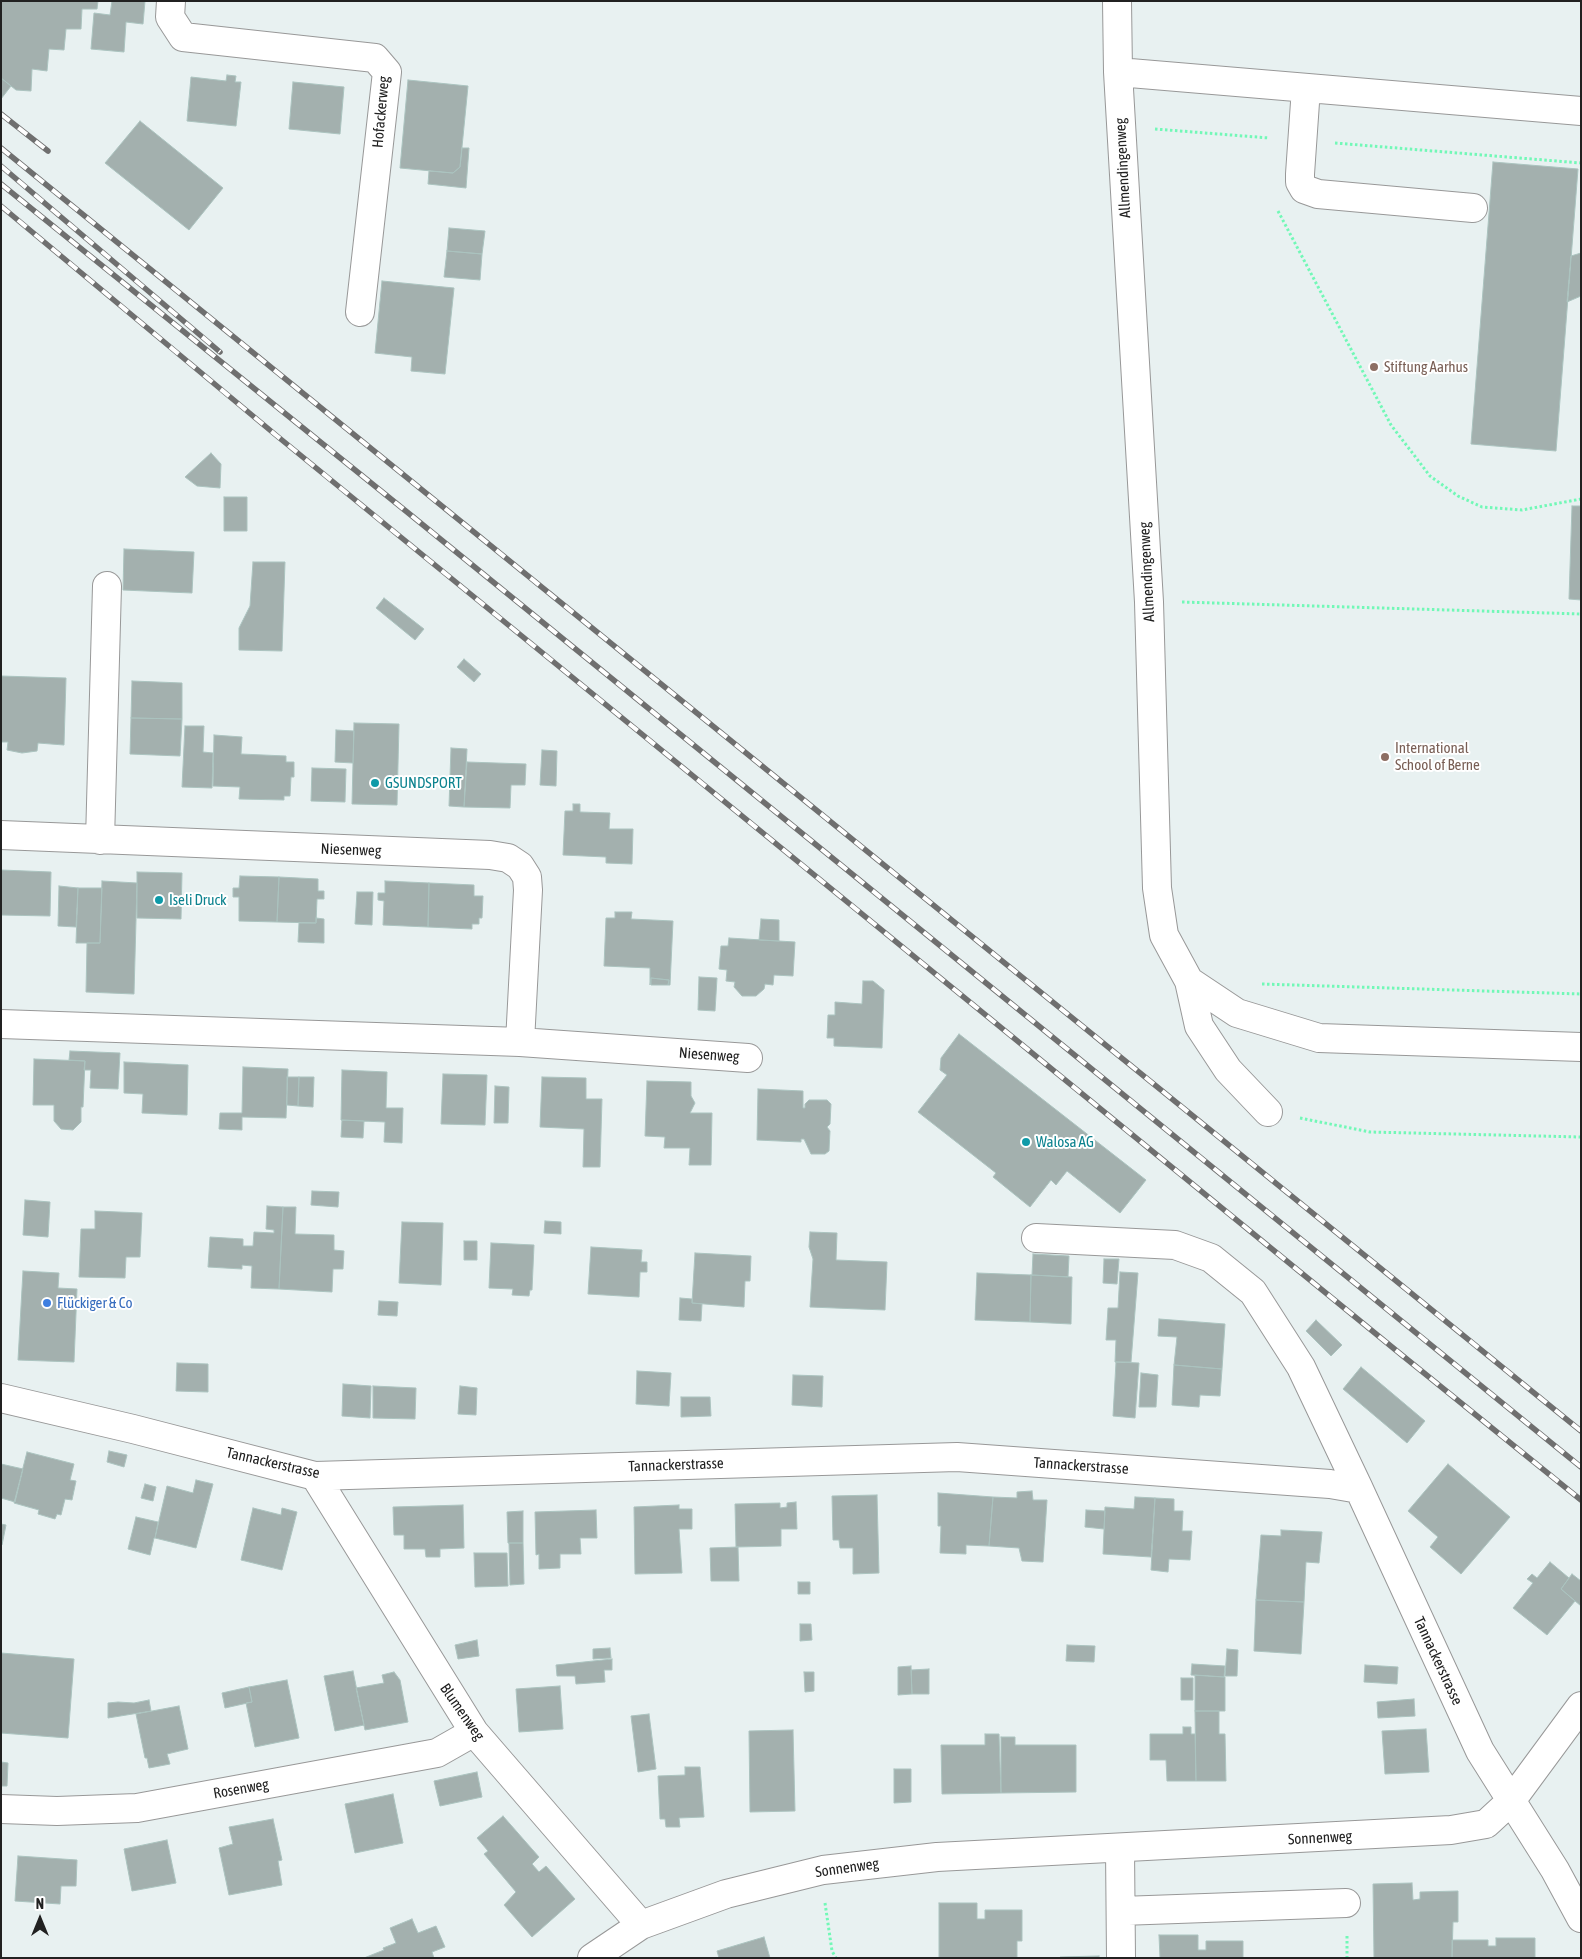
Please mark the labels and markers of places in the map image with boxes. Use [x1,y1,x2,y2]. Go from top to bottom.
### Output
place label: Stiftung Aarhus [1384,358,1468,376]
marker: Stiftung Aarhus [1368,361,1380,373]
place label: International School of Berne [1395,739,1480,774]
marker: International School of Berne [1379,751,1391,763]
place label: GSUNDSPORT [385,774,462,792]
marker: GSUNDSPORT [369,777,381,789]
place label: Iseli Druck [169,891,227,909]
marker: Iseli Druck [153,894,165,906]
place label: Walosa AG [1036,1133,1094,1151]
marker: Walosa AG [1020,1136,1032,1148]
place label: Flückiger & Co [57,1294,133,1312]
marker: Flückiger & Co [41,1297,53,1309]

